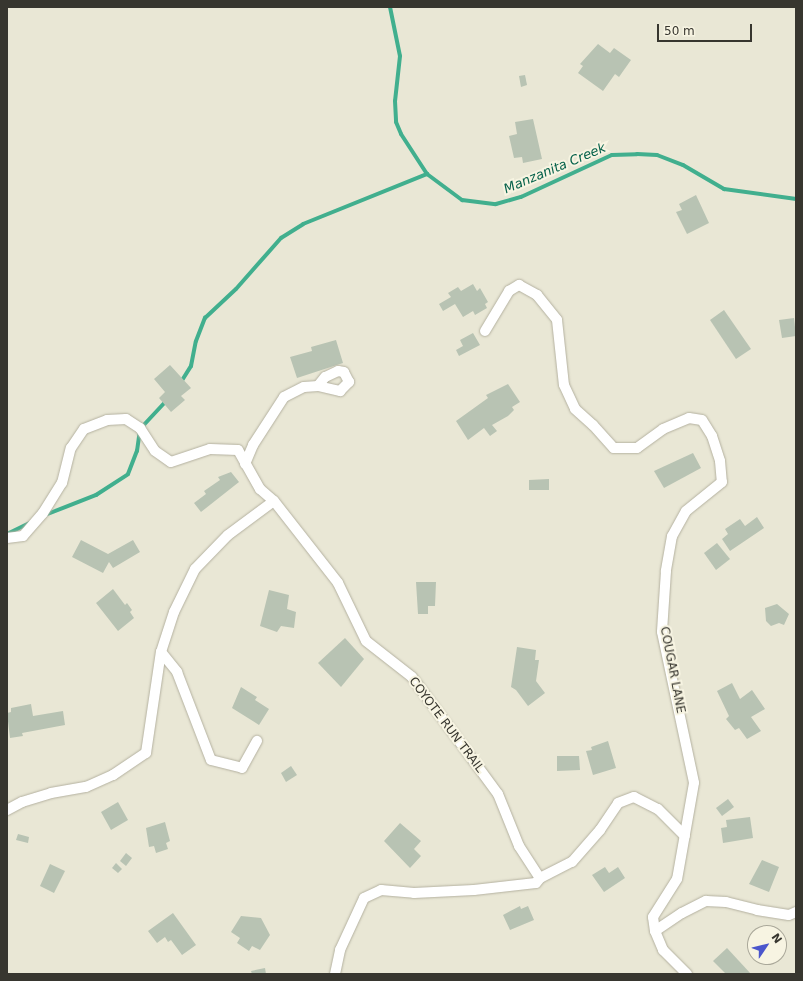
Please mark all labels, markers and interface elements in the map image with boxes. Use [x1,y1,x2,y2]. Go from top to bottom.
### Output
scale bar [659,16,754,42]
text: 50 m [664,24,695,38]
water label: Manzanita Creek [502,140,608,198]
street label: COUGAR LANE [657,625,687,715]
street label: COYOTE RUN TRAIL [405,675,487,775]
north arrow [747,925,787,965]
text: N [768,931,784,946]

